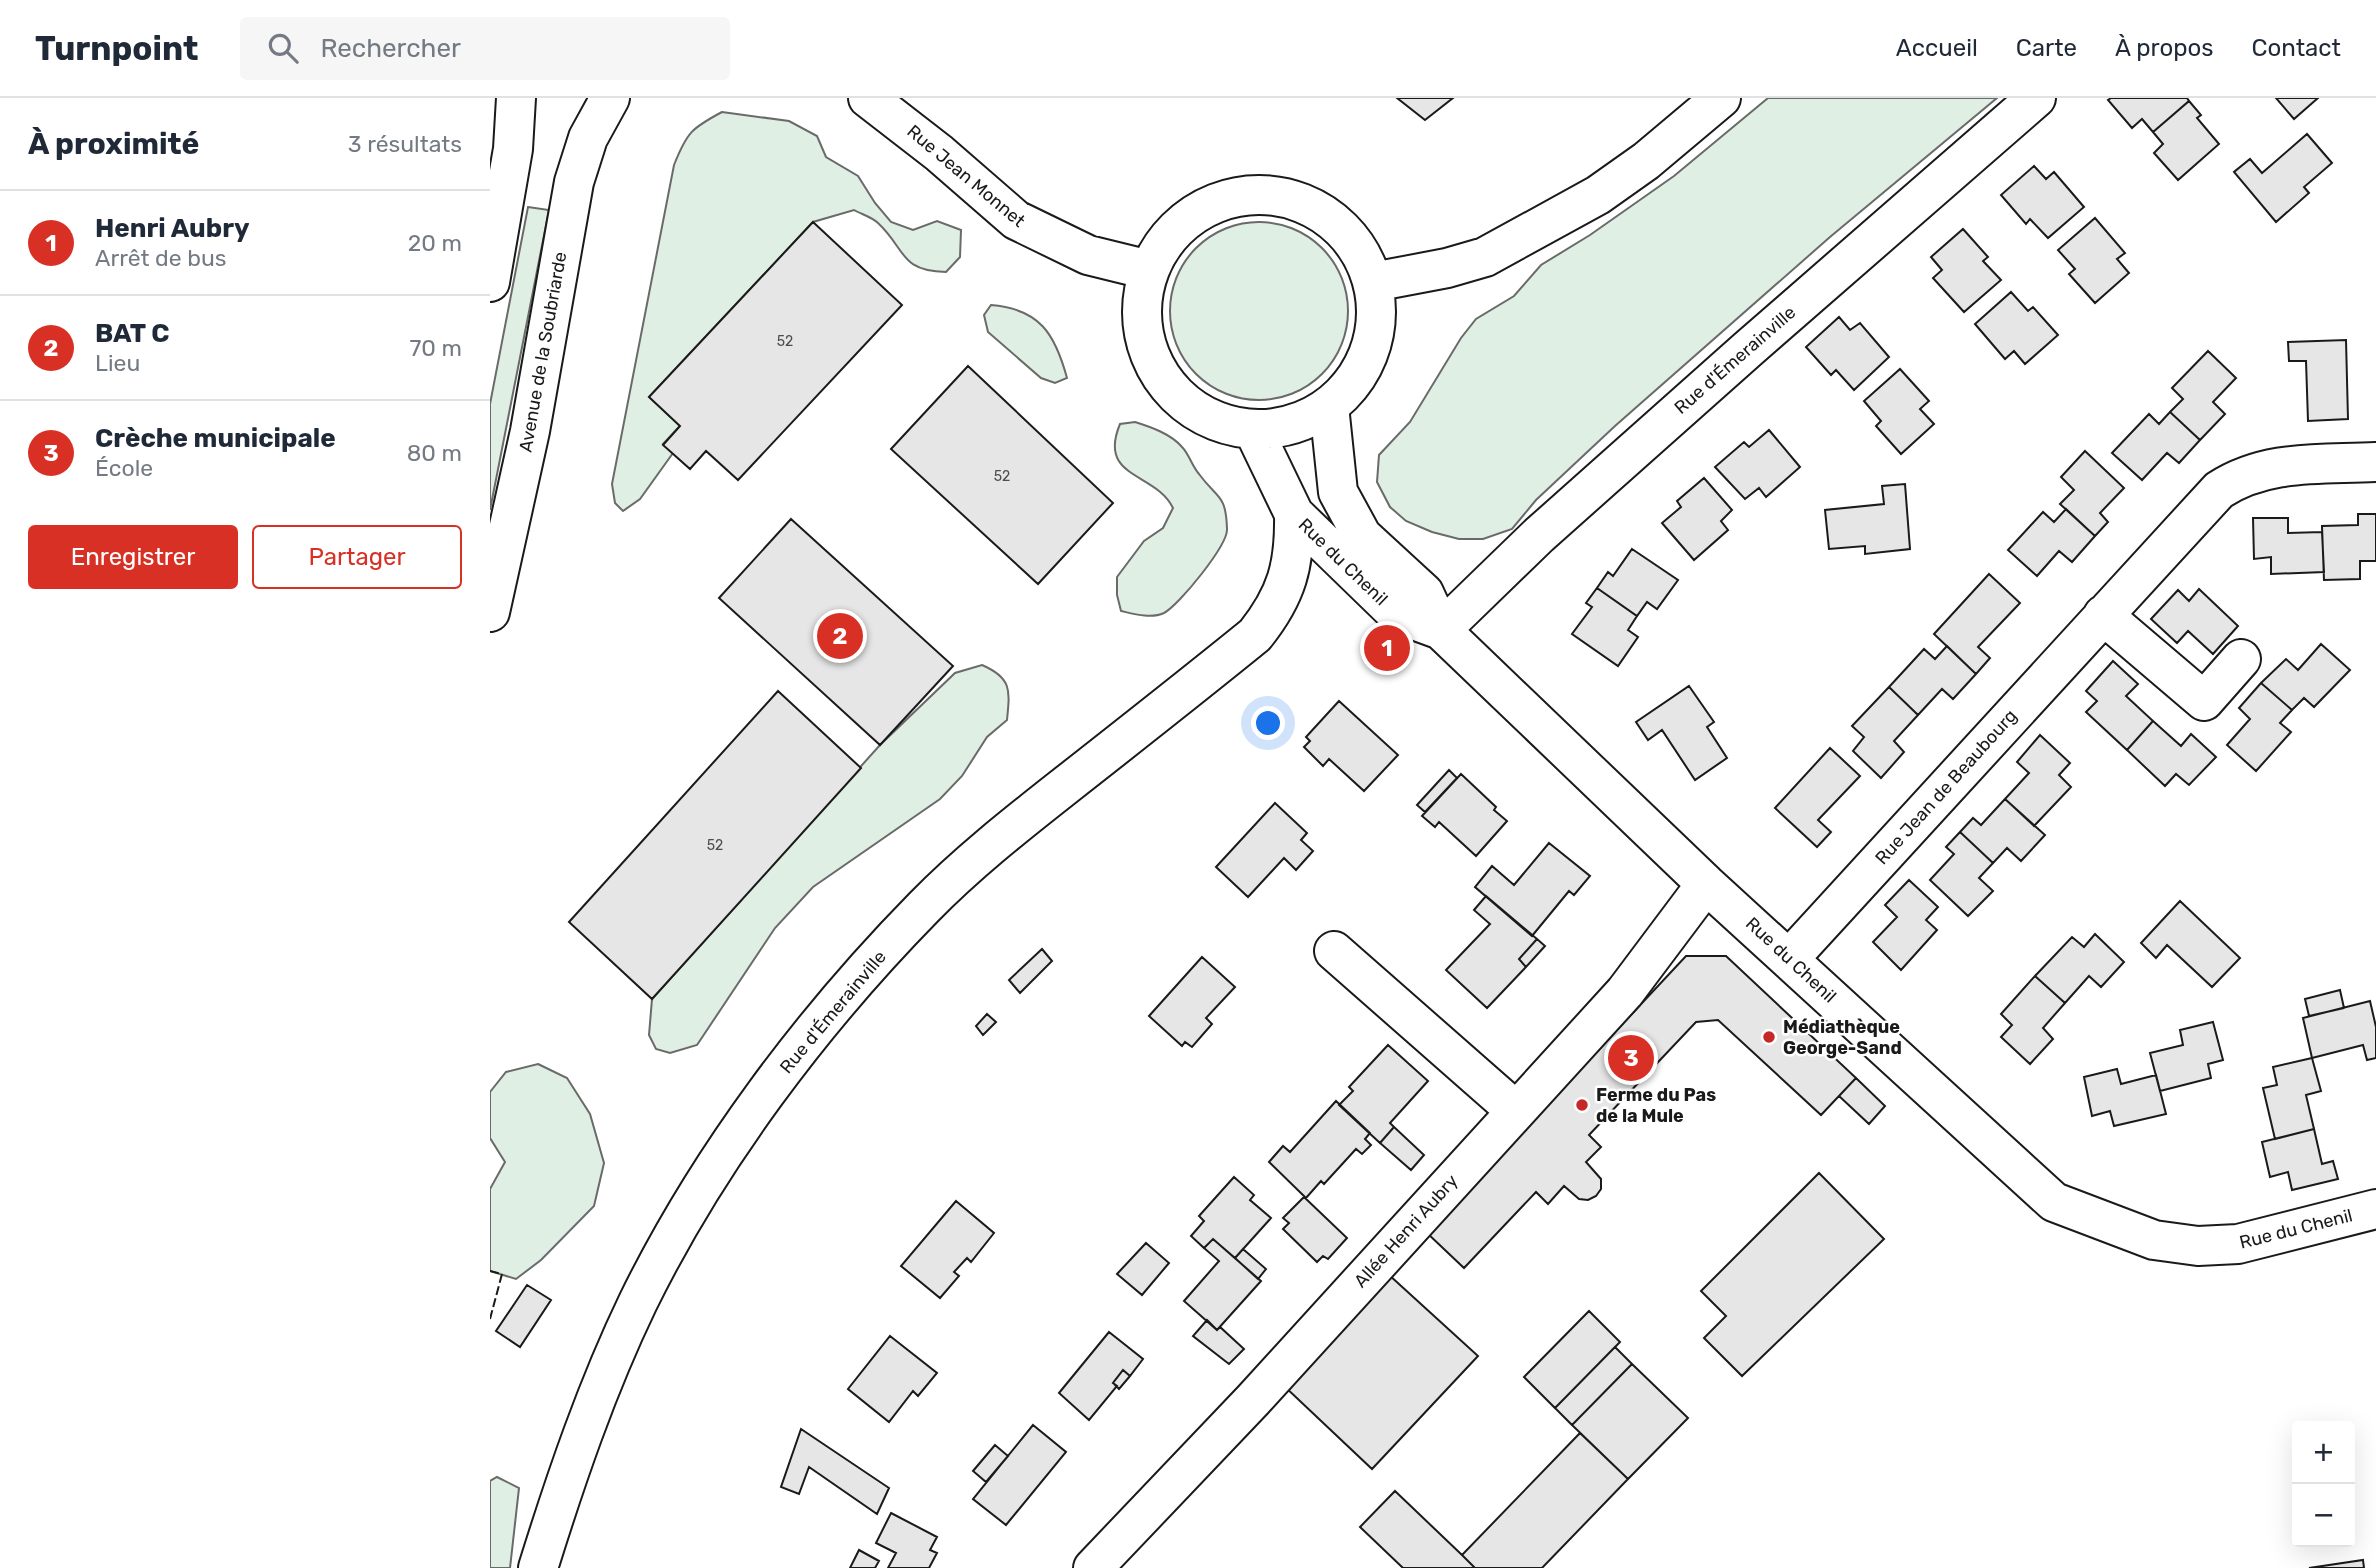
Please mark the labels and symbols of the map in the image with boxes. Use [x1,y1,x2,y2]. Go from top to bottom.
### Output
street label: Rue Jean Monnet [902,120,1030,232]
street label: Avenue de la Soubriarde [515,250,571,454]
street label: Rue d'Émerainville [1670,301,1800,419]
house number: 52 [777,333,793,350]
house number: 52 [994,468,1010,485]
street label: Rue du Chenil [1294,514,1392,610]
pin: 2 [817,610,863,662]
pin: 1 [1364,622,1410,674]
street label: Rue Jean de Beaubourg [1871,705,2021,869]
your location [1251,706,1285,740]
house number: 52 [707,837,723,854]
street label: Rue du Chenil [1741,912,1841,1008]
street label: Rue d'Émerainville [775,946,891,1078]
place label: Médiathèque George-Sand [1783,1016,1902,1059]
marker: Médiathèque George-Sand [1761,1029,1777,1045]
pin: 3 [1608,1032,1654,1084]
place label: Ferme du Pas de la Mule [1596,1084,1716,1127]
marker: Ferme du Pas de la Mule [1574,1097,1590,1113]
street label: Allée Henri Aubry [1349,1170,1463,1292]
street label: Rue du Chenil [2237,1204,2355,1254]

